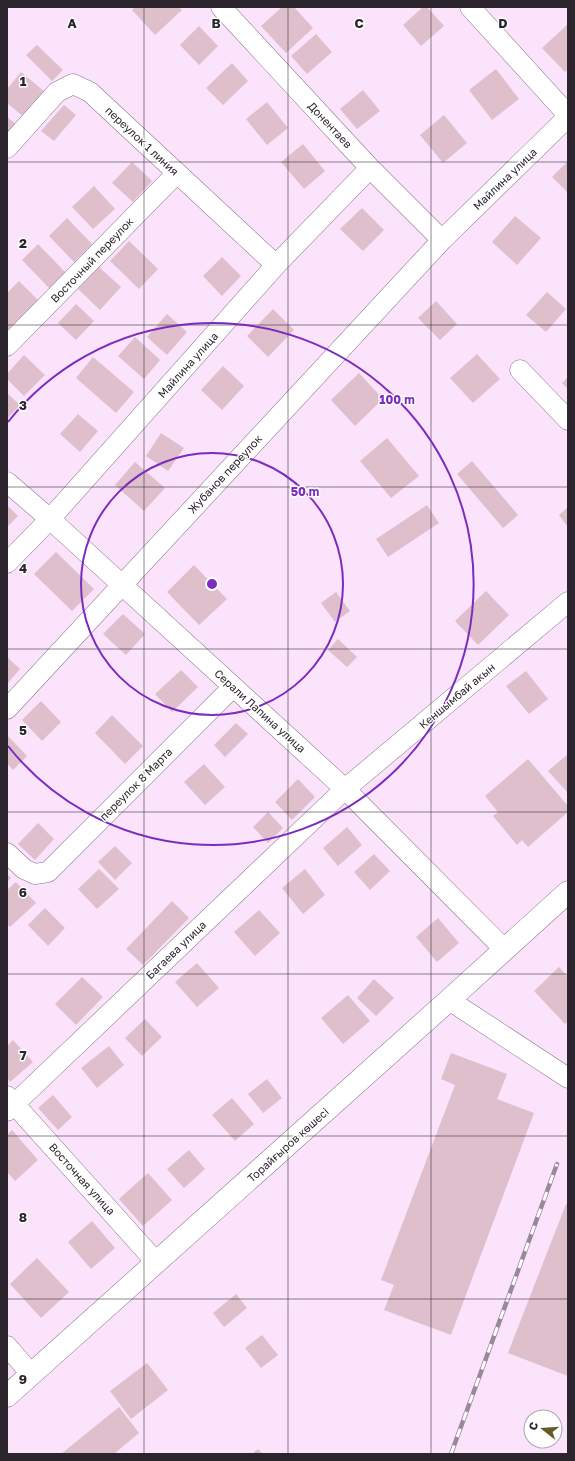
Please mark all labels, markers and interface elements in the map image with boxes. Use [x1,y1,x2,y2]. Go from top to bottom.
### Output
text: A [67,15,77,31]
text: B [211,15,221,31]
text: C [354,15,364,31]
text: D [498,15,508,31]
text: 1 [20,73,27,89]
street label: Донентаев [306,99,355,150]
street label: переулок 1 линия [103,104,181,178]
street label: Майлина улица [470,145,539,212]
street label: Восточный переулок [48,214,136,305]
text: 2 [19,235,27,251]
street label: Майлина улица [155,329,220,400]
text: 100 m [379,392,415,407]
text: 3 [19,397,27,413]
street label: Жубанов переулок [185,431,265,516]
text: 50 m [291,484,319,499]
text: 4 [19,560,27,576]
centre of rings [205,577,219,591]
street label: Кеншымбай акын [416,660,497,731]
street label: Серали Лапина улица [212,666,309,755]
text: 5 [19,722,27,738]
street label: переулок 8 Марта [97,745,175,823]
text: 6 [19,884,27,900]
street label: Багаева улица [143,918,208,982]
text: 7 [19,1047,27,1063]
street label: Торайғыров көшесі [244,1105,331,1185]
street label: Восточная улица [47,1140,118,1217]
text: 8 [19,1209,27,1225]
text: 9 [19,1371,27,1387]
north arrow [523,1409,563,1449]
text: С [526,1420,540,1432]

